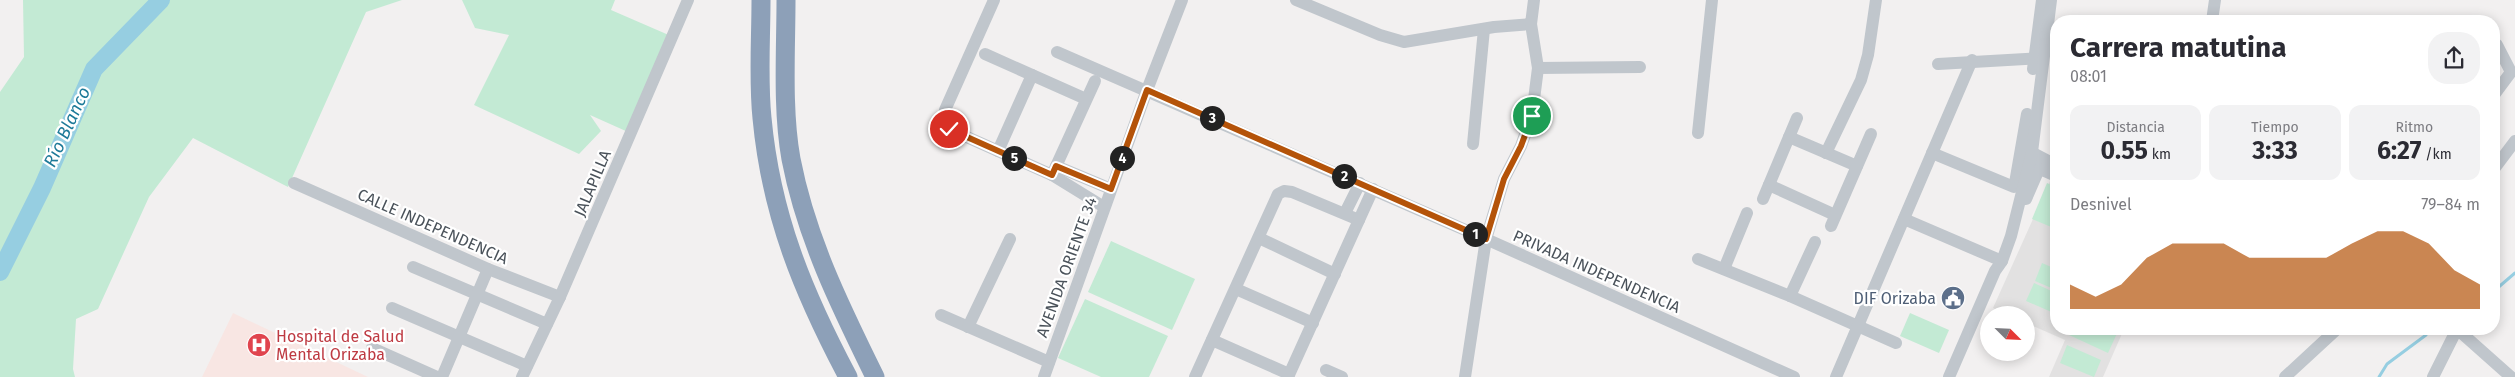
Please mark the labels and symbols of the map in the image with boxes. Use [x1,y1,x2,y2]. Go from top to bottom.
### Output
water label: Río Blanco [39,83,95,171]
pin [1511,95,1553,137]
pin: 3 [1200,106,1224,130]
pin [928,108,970,150]
street label: JALAPILLA [570,146,615,219]
pin: 5 [1002,146,1026,170]
pin: 4 [1110,146,1134,170]
pin: 2 [1332,164,1356,188]
street label: CALLE INDEPENDENCIA [355,185,512,269]
street label: AVENIDA ORIENTE 34 [1032,194,1101,340]
pin: 1 [1462,222,1488,246]
street label: PRIVADA INDEPENDENCIA [1510,226,1684,317]
public building icon: DIF Orizaba [1940,285,1966,311]
place label: DIF Orizaba [1854,289,1936,308]
north arrow [1980,306,2035,361]
place label: Hospital de Salud Mental Orizaba [276,327,404,364]
hospital icon: Hospital de Salud Mental Orizaba [246,332,272,358]

